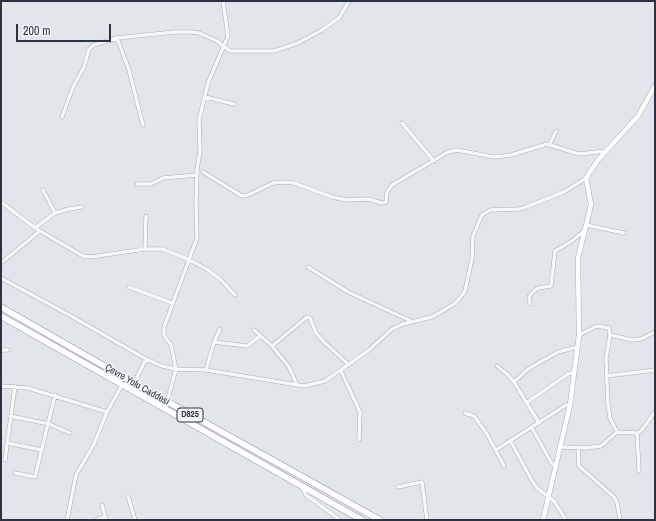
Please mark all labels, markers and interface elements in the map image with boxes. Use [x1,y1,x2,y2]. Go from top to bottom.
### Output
scale bar [18,16,113,42]
text: 200 m [23,23,50,39]
street label: Çevre Yolu Caddesi [103,362,171,408]
road number: D825 [177,408,203,422]

